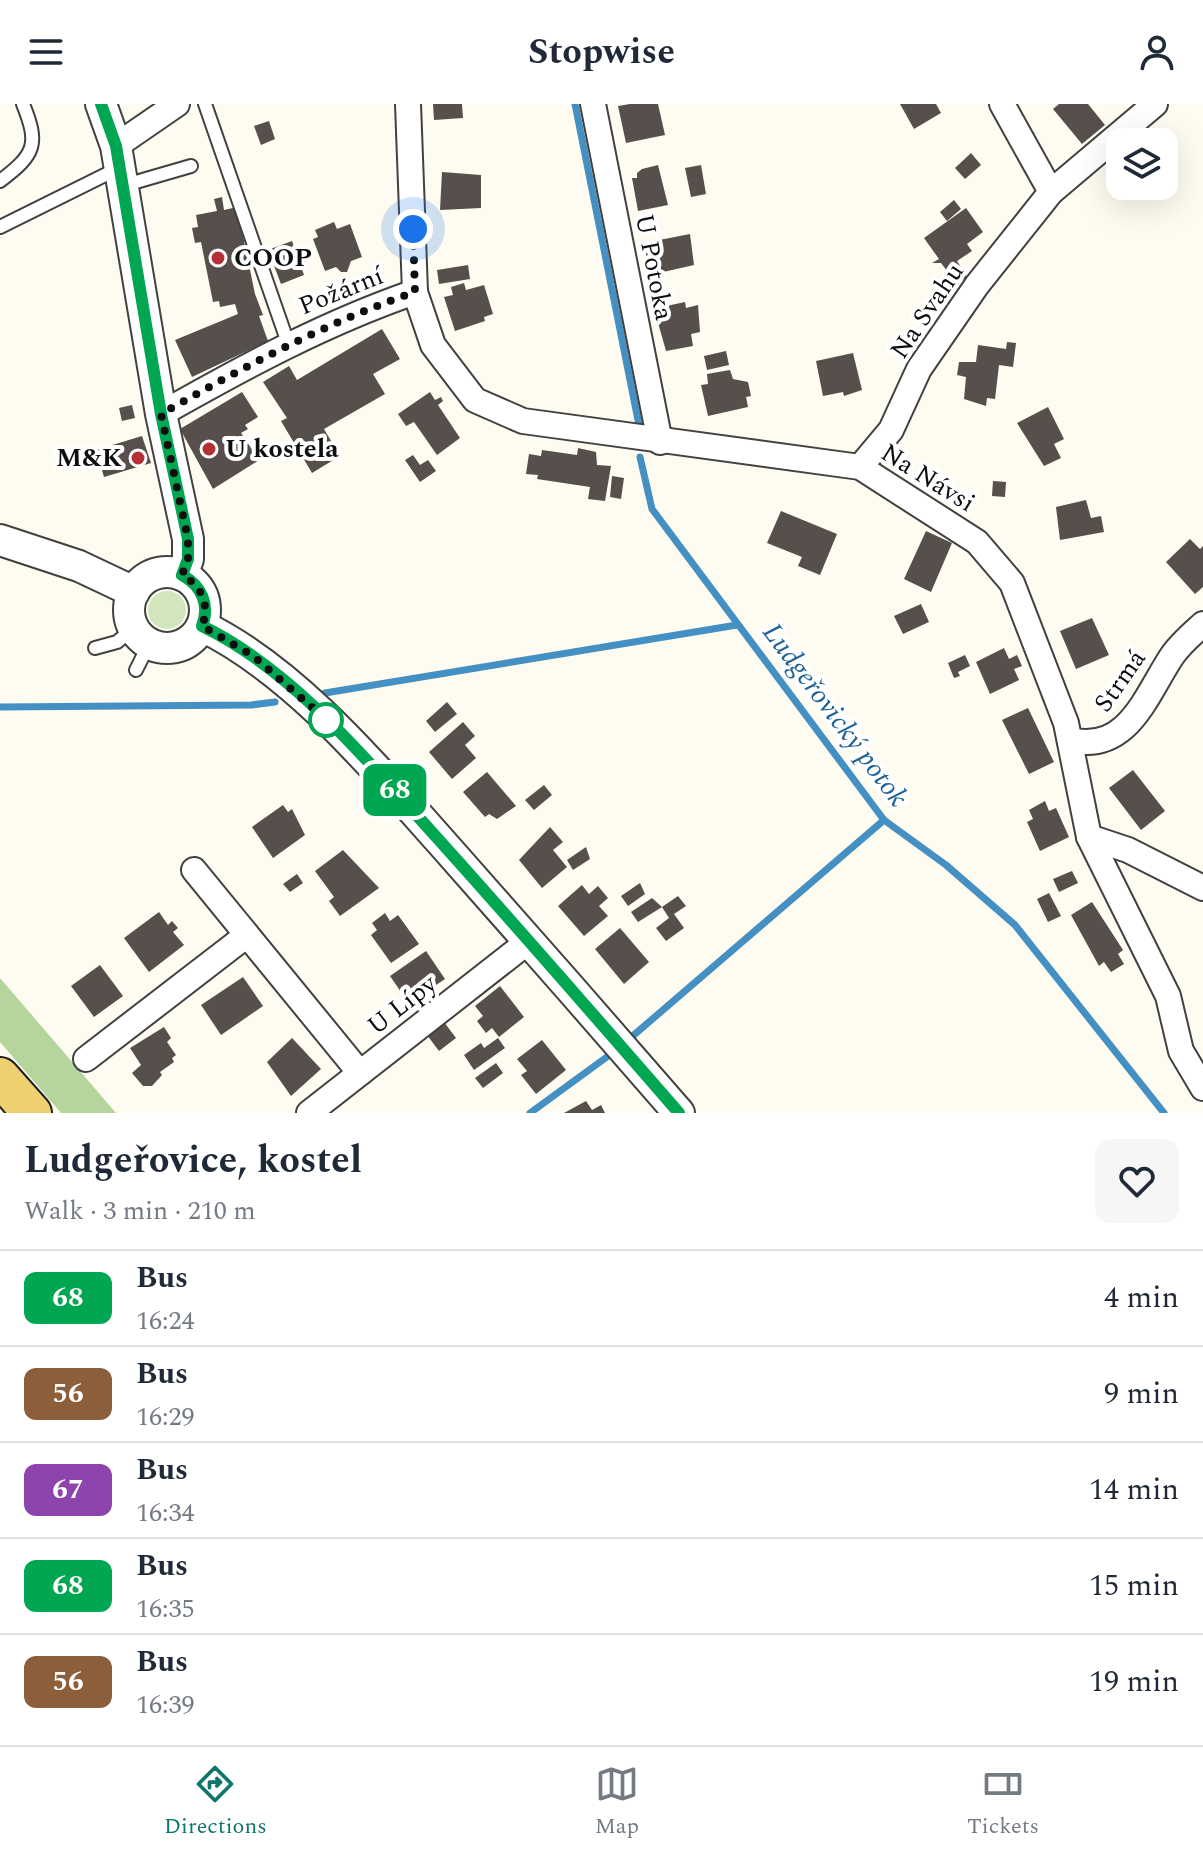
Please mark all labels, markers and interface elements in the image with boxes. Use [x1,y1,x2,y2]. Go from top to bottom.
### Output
text: Stopwise [528,25,675,80]
icon: menu [24,30,68,74]
icon: person [1135,30,1179,74]
map controls [1106,128,1178,200]
button: layers [1106,128,1178,200]
your location [393,209,433,249]
street label: U Potoka [624,210,684,324]
place label: COOP [234,238,312,278]
marker: COOP [209,249,227,267]
street label: Požární [292,255,391,326]
street label: Na Svahu [880,255,974,367]
place label: U kostela [225,429,339,469]
street label: Na Návsi [873,433,983,523]
place label: M&K [56,438,122,478]
marker: U kostela [200,440,218,458]
marker: M&K [129,449,147,467]
water label: Ludgeřovický potok [751,614,919,816]
street label: Strmá [1084,641,1156,721]
unlabelled marker [309,703,343,737]
line badge: 68 [359,764,431,816]
text: 68 [379,768,411,811]
street label: U Lípy [358,964,447,1045]
text: Ludgeřovice, kostel [24,1132,362,1190]
button: heart [1095,1139,1179,1223]
text: Walk · 3 min · 210 m [24,1191,256,1231]
text: Bus [136,1255,188,1301]
text: 4 min [1104,1275,1179,1321]
text: 68 [52,1276,84,1319]
text: 16:24 [136,1301,195,1341]
text: Bus [136,1351,188,1397]
text: 9 min [1104,1371,1179,1417]
text: 56 [52,1372,84,1415]
text: 16:29 [136,1397,195,1437]
text: Bus [136,1447,188,1493]
text: 14 min [1089,1467,1179,1513]
text: 67 [52,1468,84,1511]
text: 16:34 [136,1493,195,1533]
text: Bus [136,1543,188,1589]
text: 15 min [1089,1563,1179,1609]
text: 68 [52,1564,84,1607]
text: 16:35 [136,1589,195,1629]
text: Bus [136,1639,188,1685]
text: 19 min [1089,1659,1179,1705]
text: 56 [52,1660,84,1703]
text: 16:39 [136,1685,195,1725]
tab: Directions [164,1762,267,1843]
tab: Map [595,1762,639,1843]
tab: Tickets [967,1762,1039,1843]

